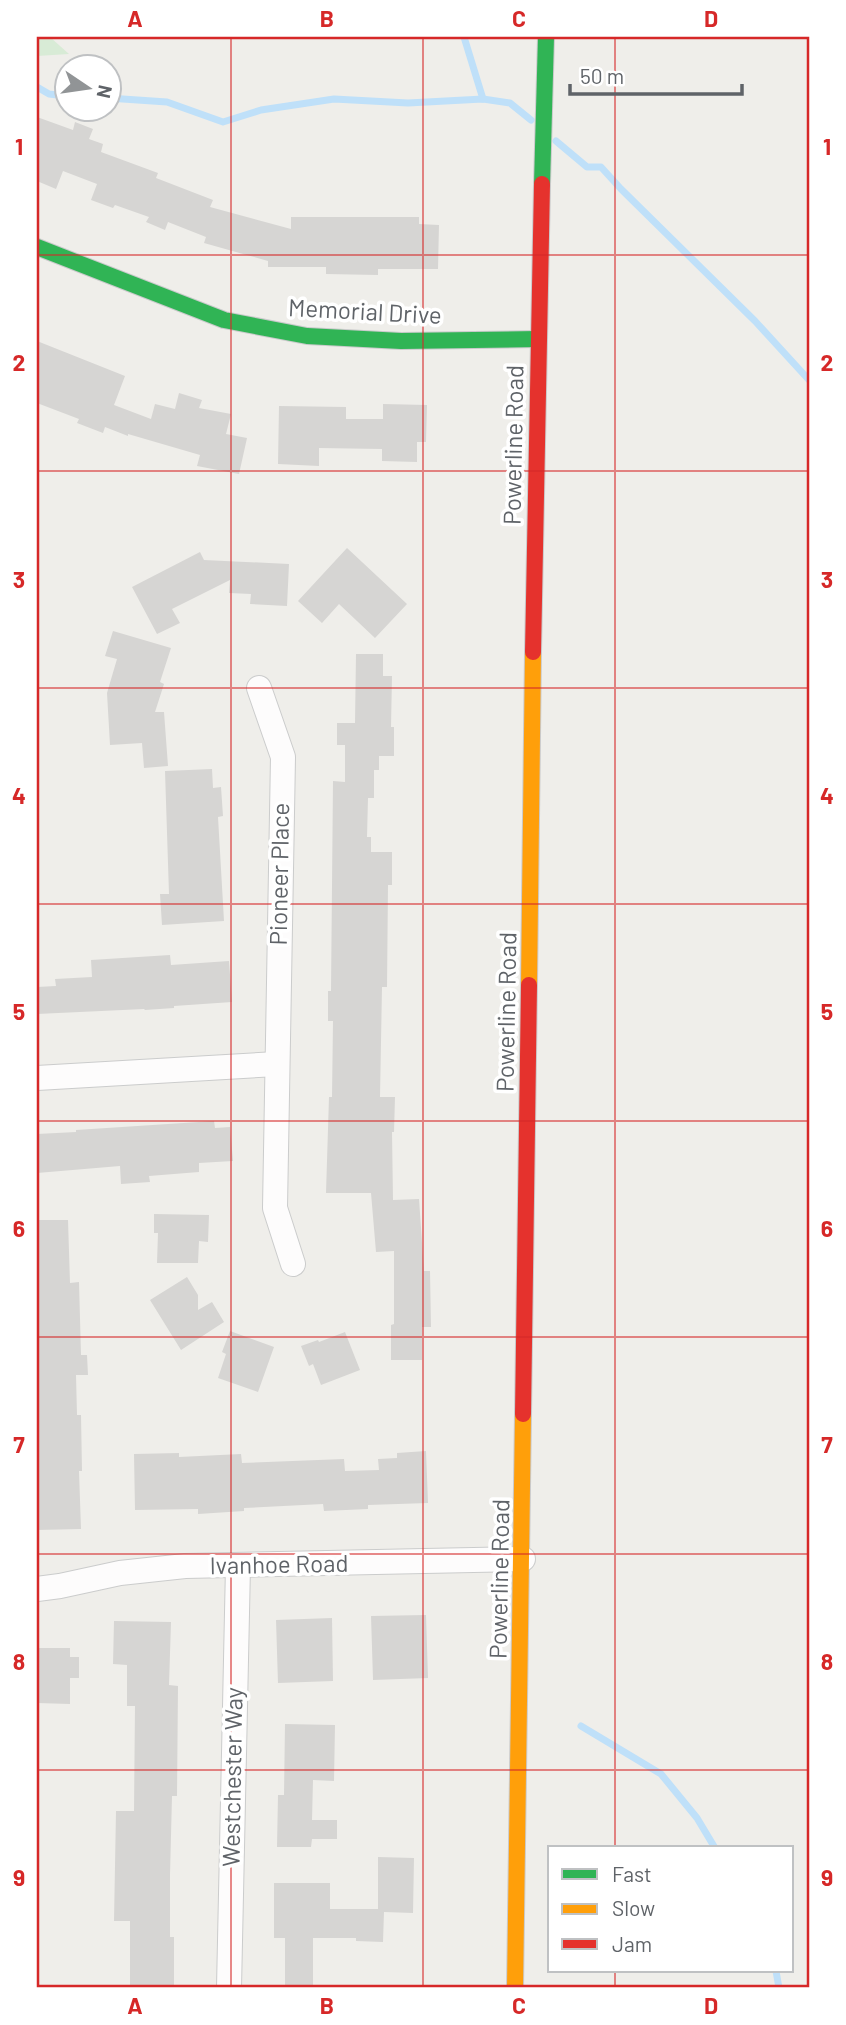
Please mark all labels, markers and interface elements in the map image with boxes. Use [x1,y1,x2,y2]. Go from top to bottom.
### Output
text: A [127,4,143,32]
text: B [320,4,334,32]
text: C [512,4,526,32]
text: D [704,4,718,32]
north arrow [52,52,122,122]
scale bar [570,52,741,96]
text: 50 m [580,63,624,88]
text: N [92,83,118,101]
text: 1 [15,132,23,160]
text: 1 [823,132,831,160]
street label: Memorial Drive [288,292,443,329]
text: 2 [13,348,25,376]
text: 2 [821,348,833,376]
street label: Powerline Road [497,365,528,525]
text: 3 [13,565,25,593]
text: 3 [821,565,833,593]
text: 4 [12,781,26,809]
text: 4 [820,781,834,809]
street label: Pioneer Place [263,802,294,945]
street label: Powerline Road [490,932,521,1092]
text: 5 [13,997,25,1025]
text: 5 [821,997,833,1025]
text: 6 [13,1214,25,1242]
text: 6 [821,1214,833,1242]
text: 7 [13,1430,25,1458]
text: 7 [821,1430,833,1458]
street label: Powerline Road [483,1499,514,1659]
street label: Ivanhoe Road [209,1548,349,1579]
text: 8 [13,1647,25,1675]
text: 8 [821,1647,833,1675]
street label: Westchester Way [215,1687,248,1867]
legend [548,1846,794,1972]
text: Fast [612,1861,652,1886]
text: 9 [13,1863,25,1891]
text: 9 [821,1863,833,1891]
text: Slow [612,1895,655,1920]
text: Jam [612,1931,652,1956]
text: A [127,1991,143,2019]
text: B [320,1991,334,2019]
text: C [512,1991,526,2019]
text: D [704,1991,718,2019]

